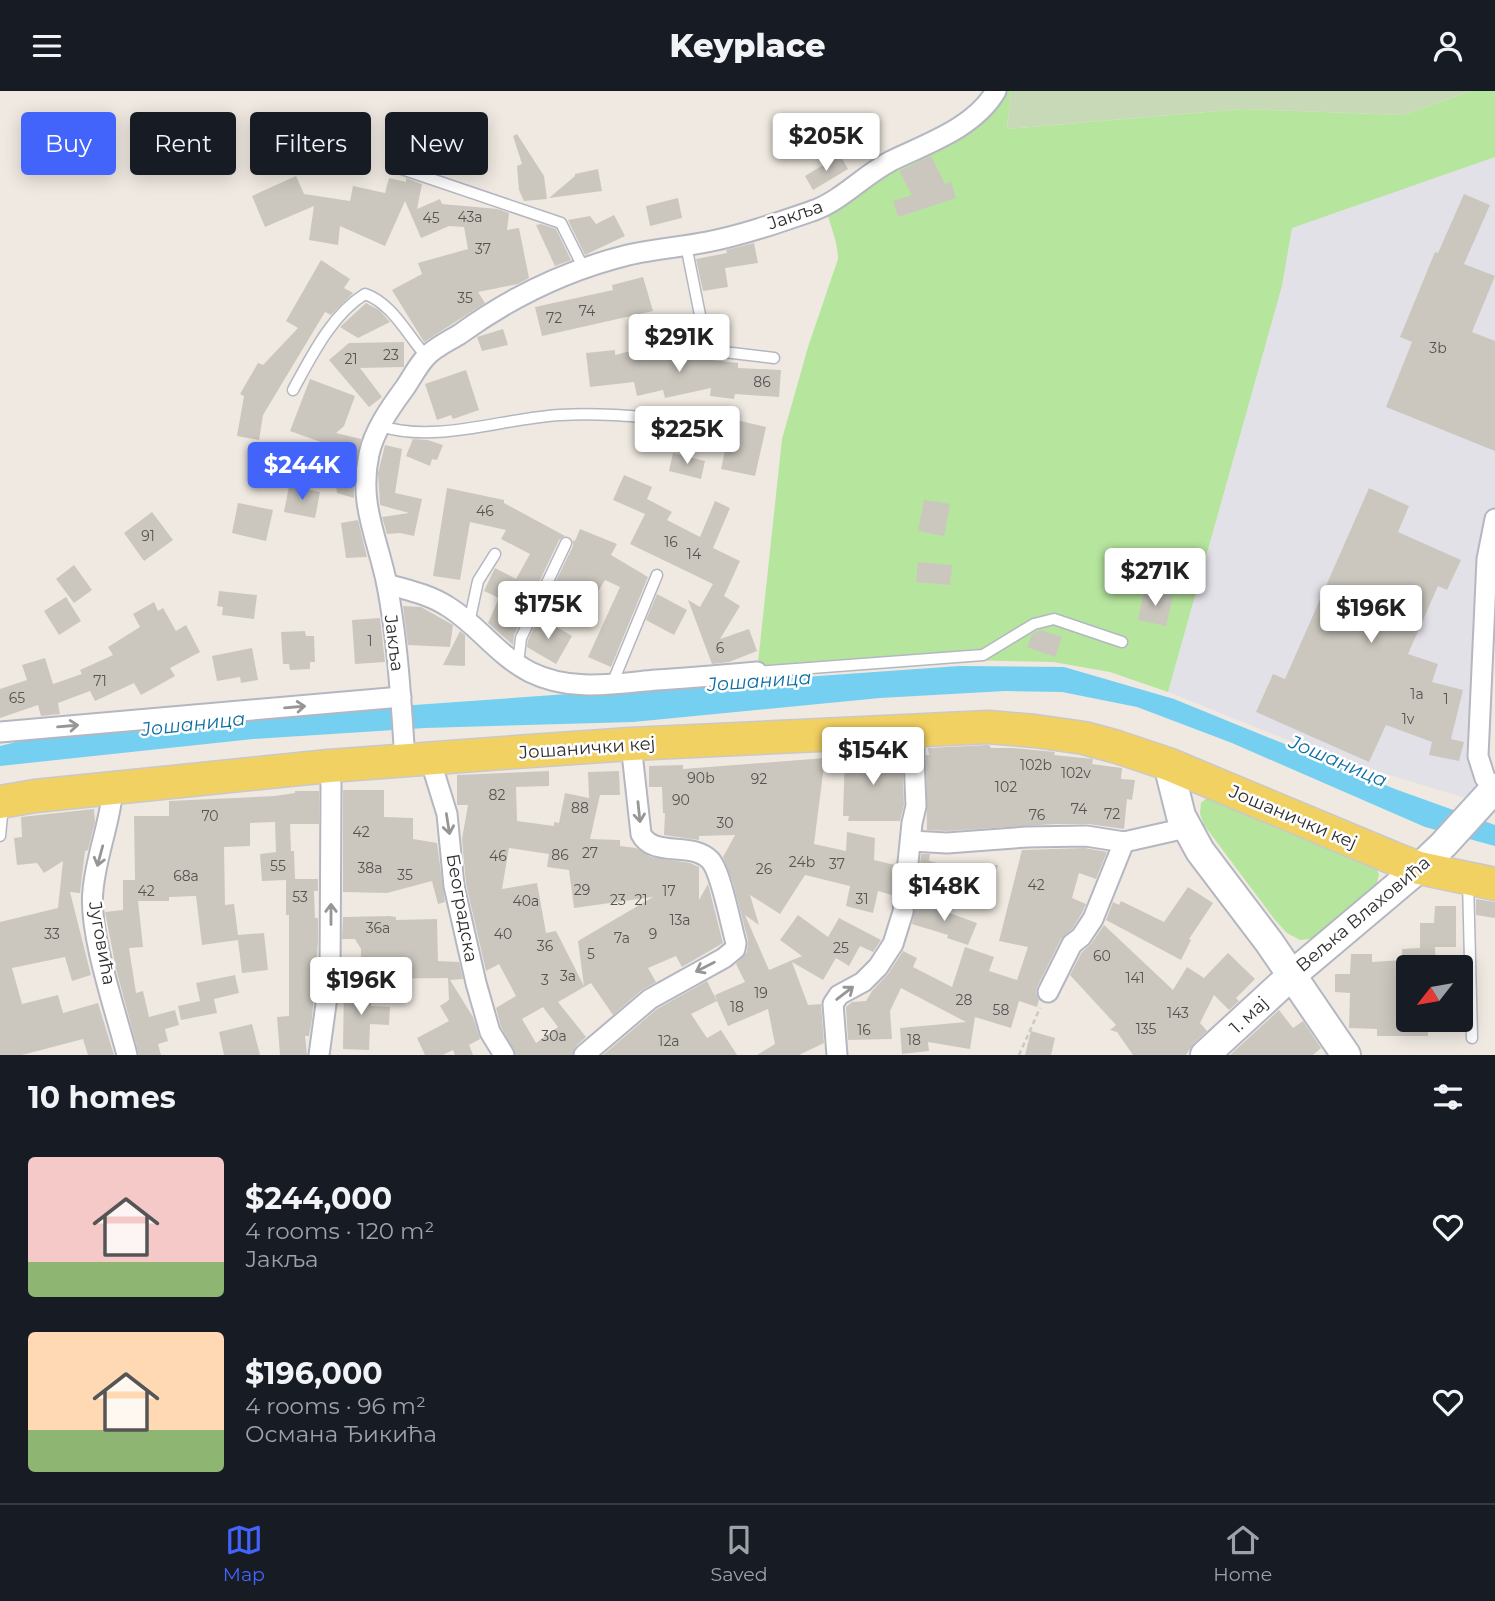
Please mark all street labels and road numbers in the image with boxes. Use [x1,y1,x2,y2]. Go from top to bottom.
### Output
street label: Јакља [764,195,826,235]
street label: Јакља [380,613,408,673]
street label: Јошанички кеј [518,732,656,764]
street label: Јошанички кеј [1226,780,1360,854]
street label: Вељка Влаховића [1291,851,1435,977]
street label: Београдска [442,852,482,964]
street label: Југовића [84,899,120,987]
street label: 1. мај [1225,992,1273,1038]

